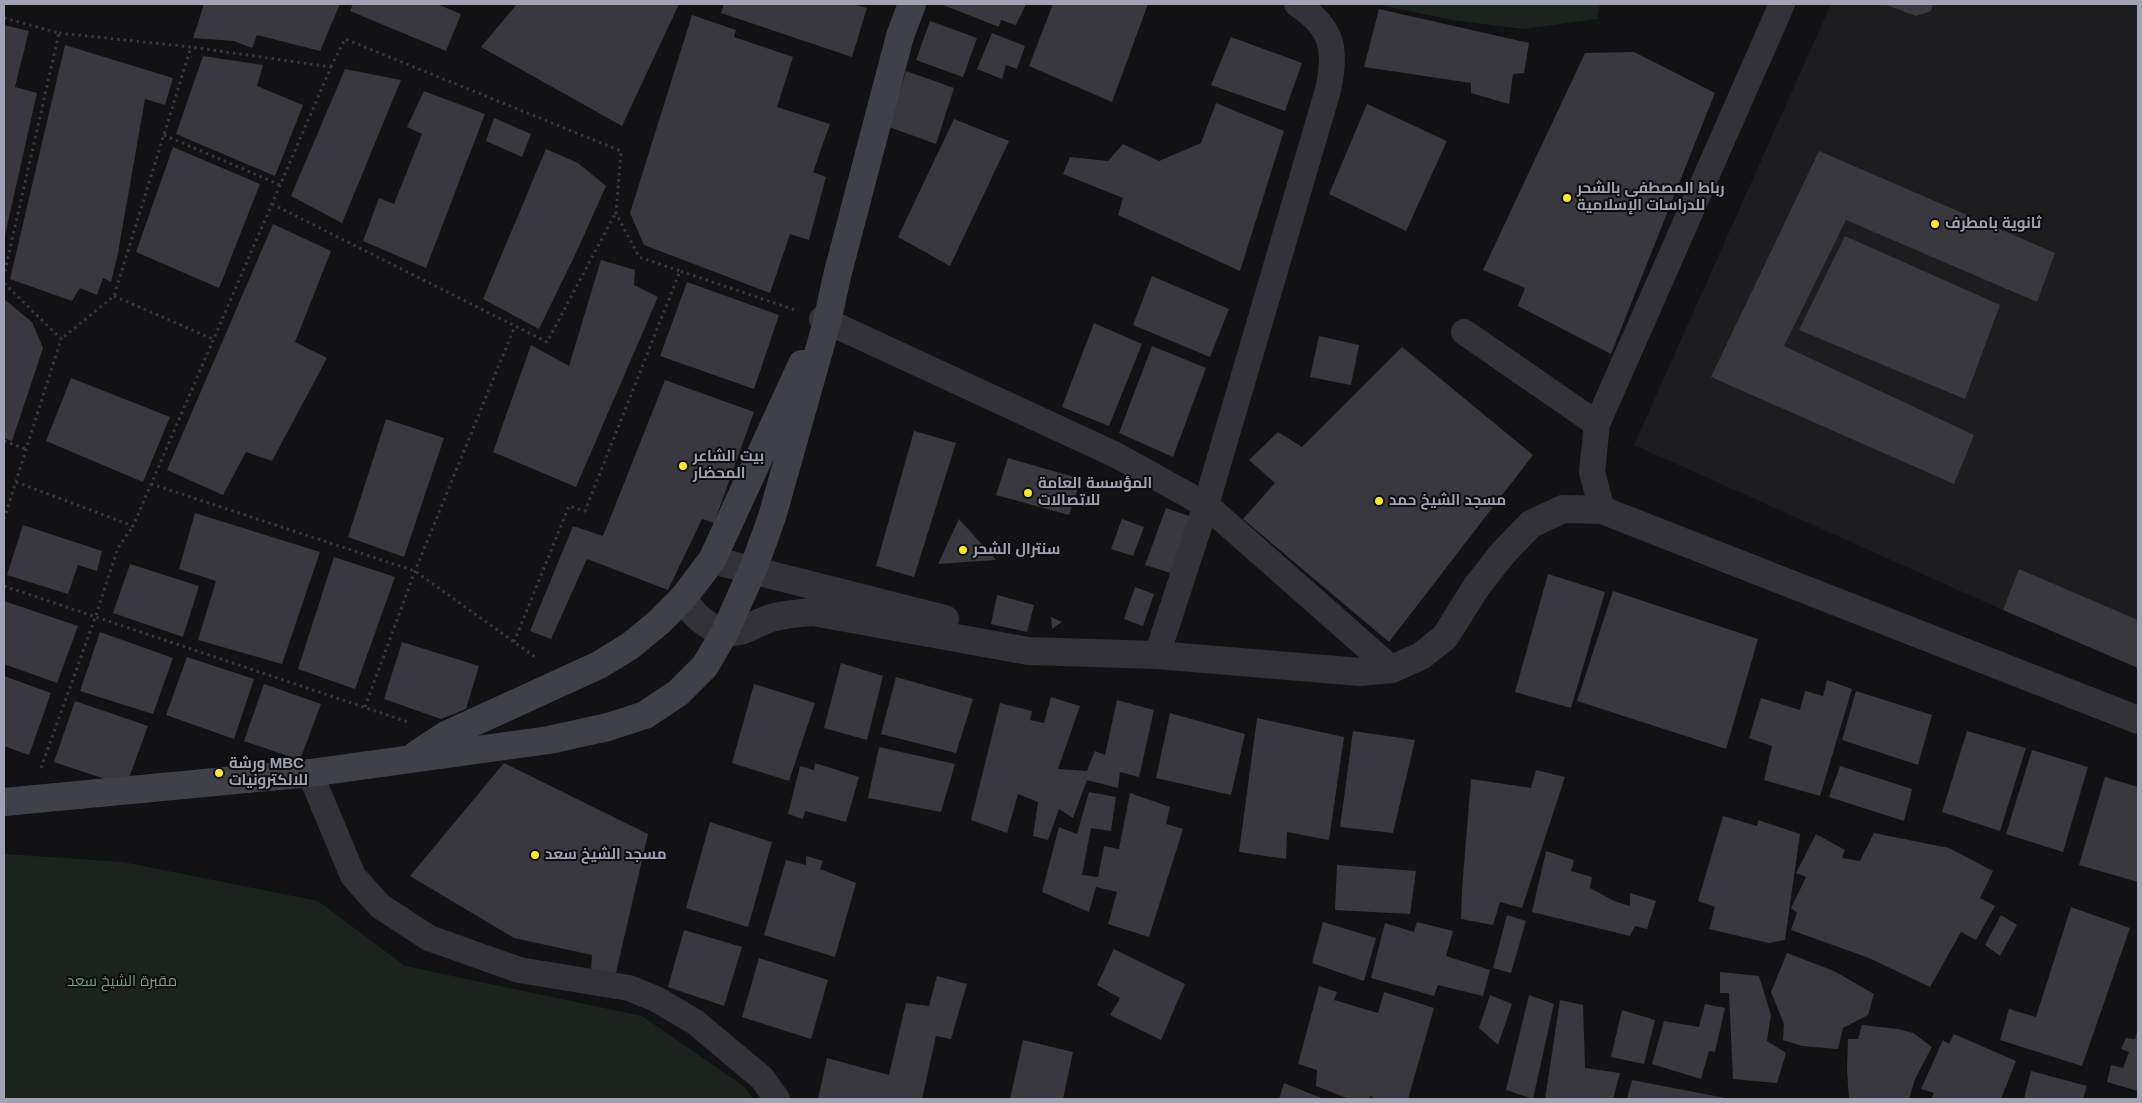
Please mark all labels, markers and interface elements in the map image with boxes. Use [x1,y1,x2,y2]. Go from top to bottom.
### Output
place label: رباط المصطفى بالشحر للدراسات الإسلامية [1577,180,1725,215]
marker: رباط المصطفى بالشحر للدراسات الإسلامية [1561,192,1573,204]
place label: ثانوية بامطرف [1945,215,2041,233]
marker: ثانوية بامطرف [1929,218,1941,230]
place label: بيت الشاعر المحضار [693,448,764,483]
marker: بيت الشاعر المحضار [677,460,689,472]
place label: المؤسسة العامة للاتصالات [1038,475,1152,510]
marker: المؤسسة العامة للاتصالات [1022,487,1034,499]
place label: مسجد الشيخ حمد [1389,492,1506,510]
marker: مسجد الشيخ حمد [1373,495,1385,507]
place label: سنترال الشحر [973,541,1060,559]
marker: سنترال الشحر [957,544,969,556]
place label: ورشة MBC للالكترونيات [229,755,308,790]
marker: ورشة MBC للالكترونيات [213,767,225,779]
place label: مسجد الشيخ سعد [545,846,667,864]
marker: مسجد الشيخ سعد [529,849,541,861]
park label: مقبرة الشيخ سعد [67,973,177,991]

